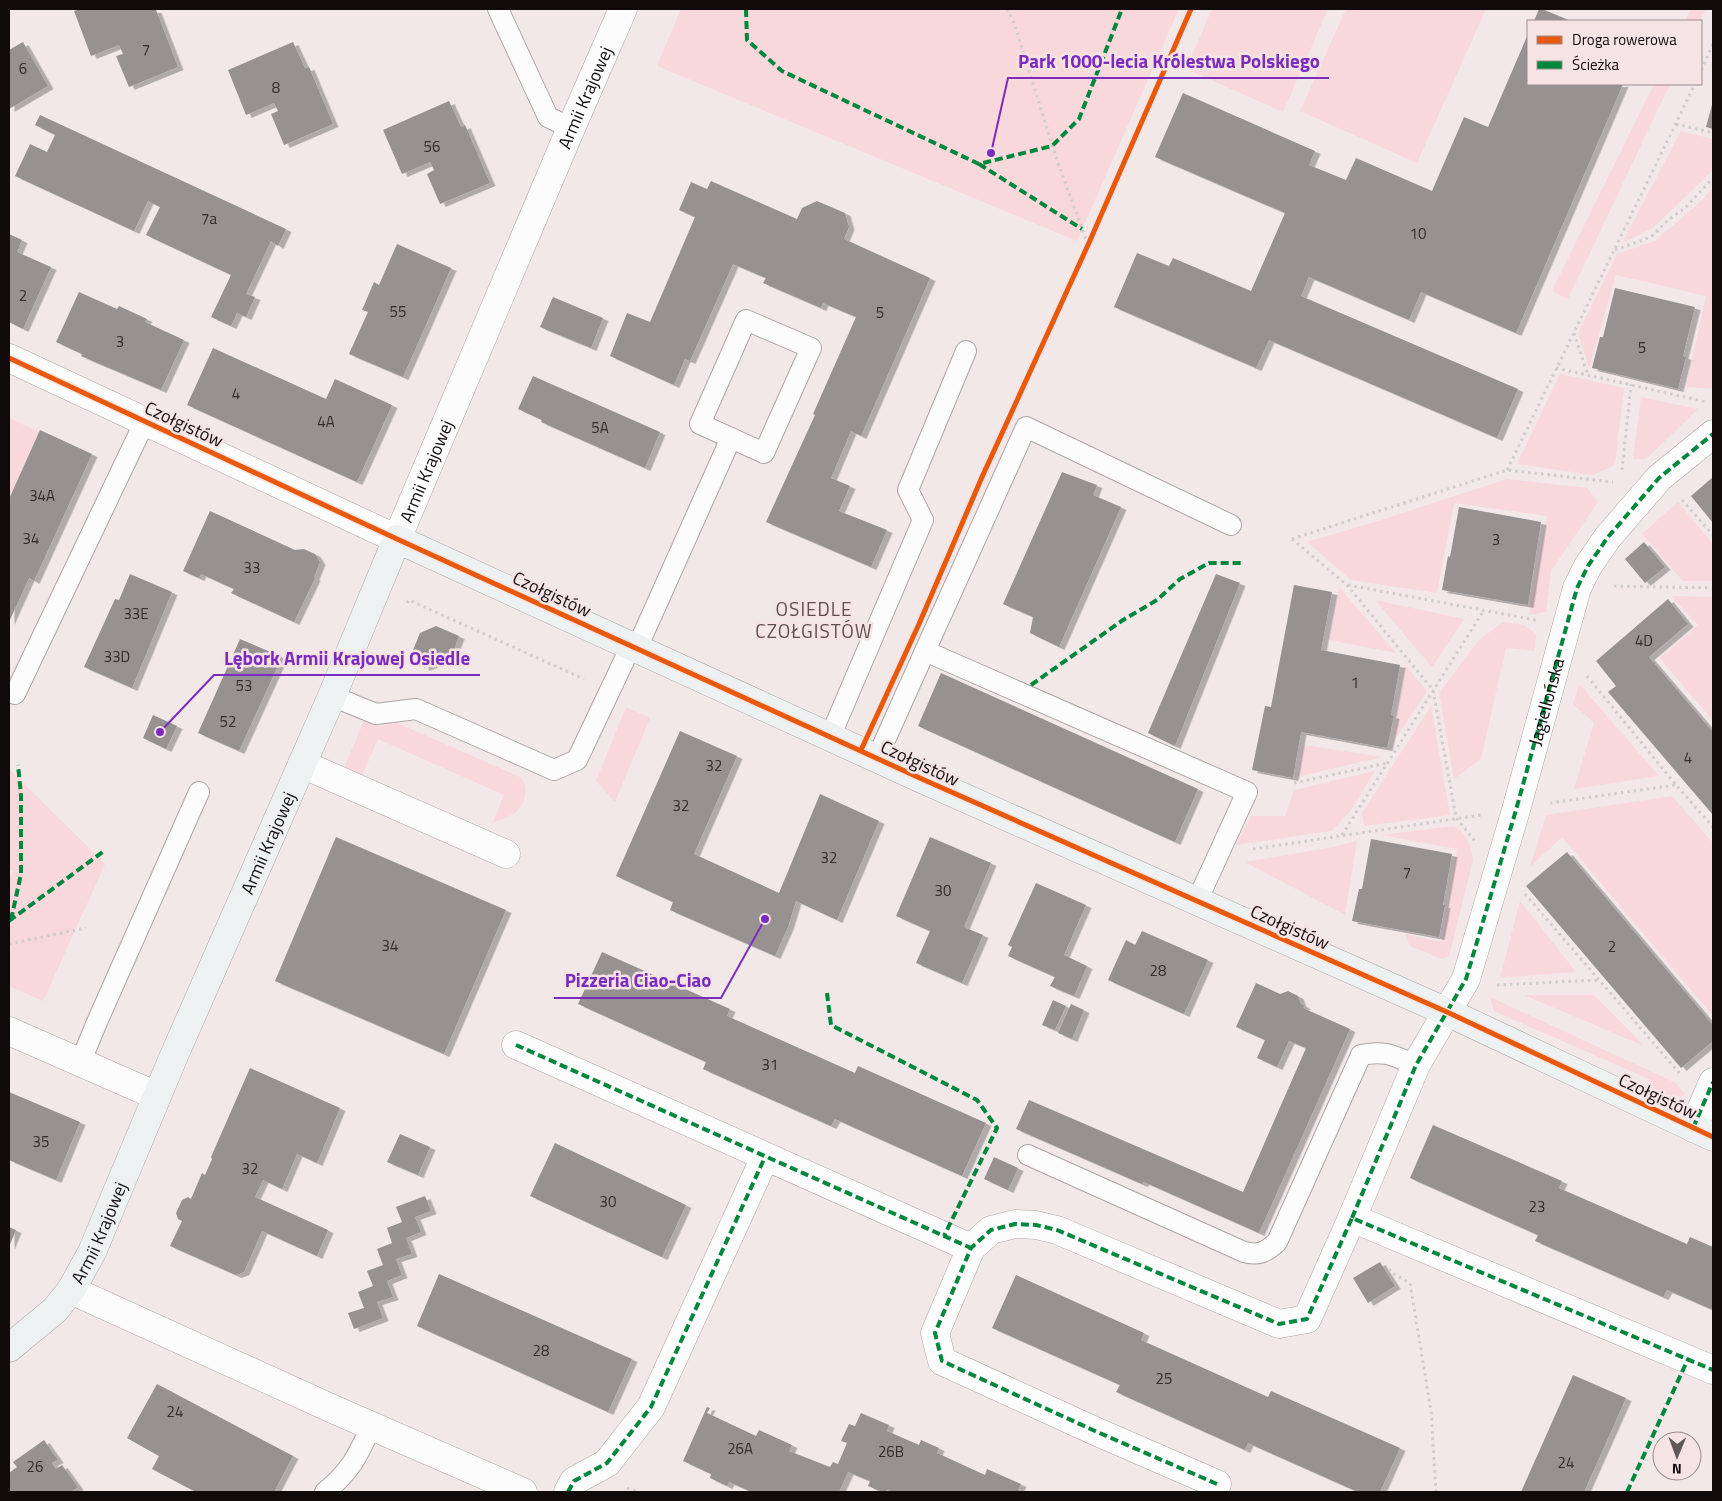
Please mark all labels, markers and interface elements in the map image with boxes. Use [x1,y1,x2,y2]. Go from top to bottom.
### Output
legend [1527,20,1702,85]
text: Droga rowerowa [1572,28,1677,51]
house number: 7 [142,38,150,61]
street label: Armii Krajowej [550,42,619,153]
callout: Park 1000-lecia Królestwa Polskiego [1008,44,1329,78]
text: Park 1000-lecia Królestwa Polskiego [1018,46,1320,75]
text: Ścieżka [1572,53,1619,76]
house number: 6 [19,57,27,80]
house number: 8 [272,76,280,99]
house number: 56 [424,135,440,158]
house number: 7a [201,207,217,230]
house number: 10 [1410,222,1426,245]
house number: 2 [19,284,27,307]
house number: 55 [390,300,406,323]
house number: 5 [876,301,884,324]
house number: 3 [116,330,124,353]
house number: 5 [1638,336,1646,359]
house number: 4 [232,382,240,405]
street label: Czołgistów [140,394,228,454]
house number: 4A [317,410,335,433]
street label: Armii Krajowej [392,415,460,527]
house number: 5A [591,416,609,439]
house number: 34A [29,484,55,507]
house number: 34 [23,527,39,550]
house number: 3 [1492,528,1500,551]
house number: 33 [244,556,260,579]
street label: Czołgistów [508,564,596,624]
district label: OSIEDLE CZOŁGISTÓW [755,594,873,645]
house number: 33E [123,602,149,625]
house number: 4D [1635,629,1653,652]
callout: Lębork Armii Krajowej Osiedle [214,641,480,675]
text: Lębork Armii Krajowej Osiedle [224,643,470,672]
house number: 33D [104,645,130,668]
street label: Jagiellońska [1521,655,1571,749]
house number: 1 [1351,671,1359,694]
house number: 53 [236,674,252,697]
house number: 52 [220,710,236,733]
street label: Czołgistów [876,733,964,793]
house number: 4 [1684,746,1692,769]
house number: 32 [706,754,722,777]
street label: Armii Krajowej [233,787,302,898]
house number: 32 [673,794,689,817]
house number: 32 [821,846,837,869]
house number: 7 [1403,861,1411,884]
house number: 30 [935,879,951,902]
street label: Czołgistów [1246,898,1334,957]
house number: 34 [382,934,398,957]
house number: 2 [1608,935,1616,958]
house number: 28 [1150,959,1166,982]
callout: Pizzeria Ciao-Ciao [554,964,721,998]
text: Pizzeria Ciao-Ciao [565,965,711,994]
house number: 31 [762,1053,778,1076]
street label: Czołgistów [1614,1066,1702,1126]
house number: 35 [33,1130,49,1153]
house number: 32 [242,1157,258,1180]
street label: Armii Krajowej [64,1178,133,1289]
house number: 30 [600,1190,616,1213]
house number: 23 [1529,1195,1545,1218]
house number: 28 [533,1339,549,1362]
house number: 25 [1156,1367,1172,1390]
house number: 24 [167,1400,183,1423]
north arrow [1652,1431,1702,1481]
house number: 26A [727,1437,753,1460]
house number: 26B [878,1440,904,1463]
house number: 24 [1558,1451,1574,1474]
house number: 26 [27,1455,43,1478]
text: N [1672,1459,1682,1480]

